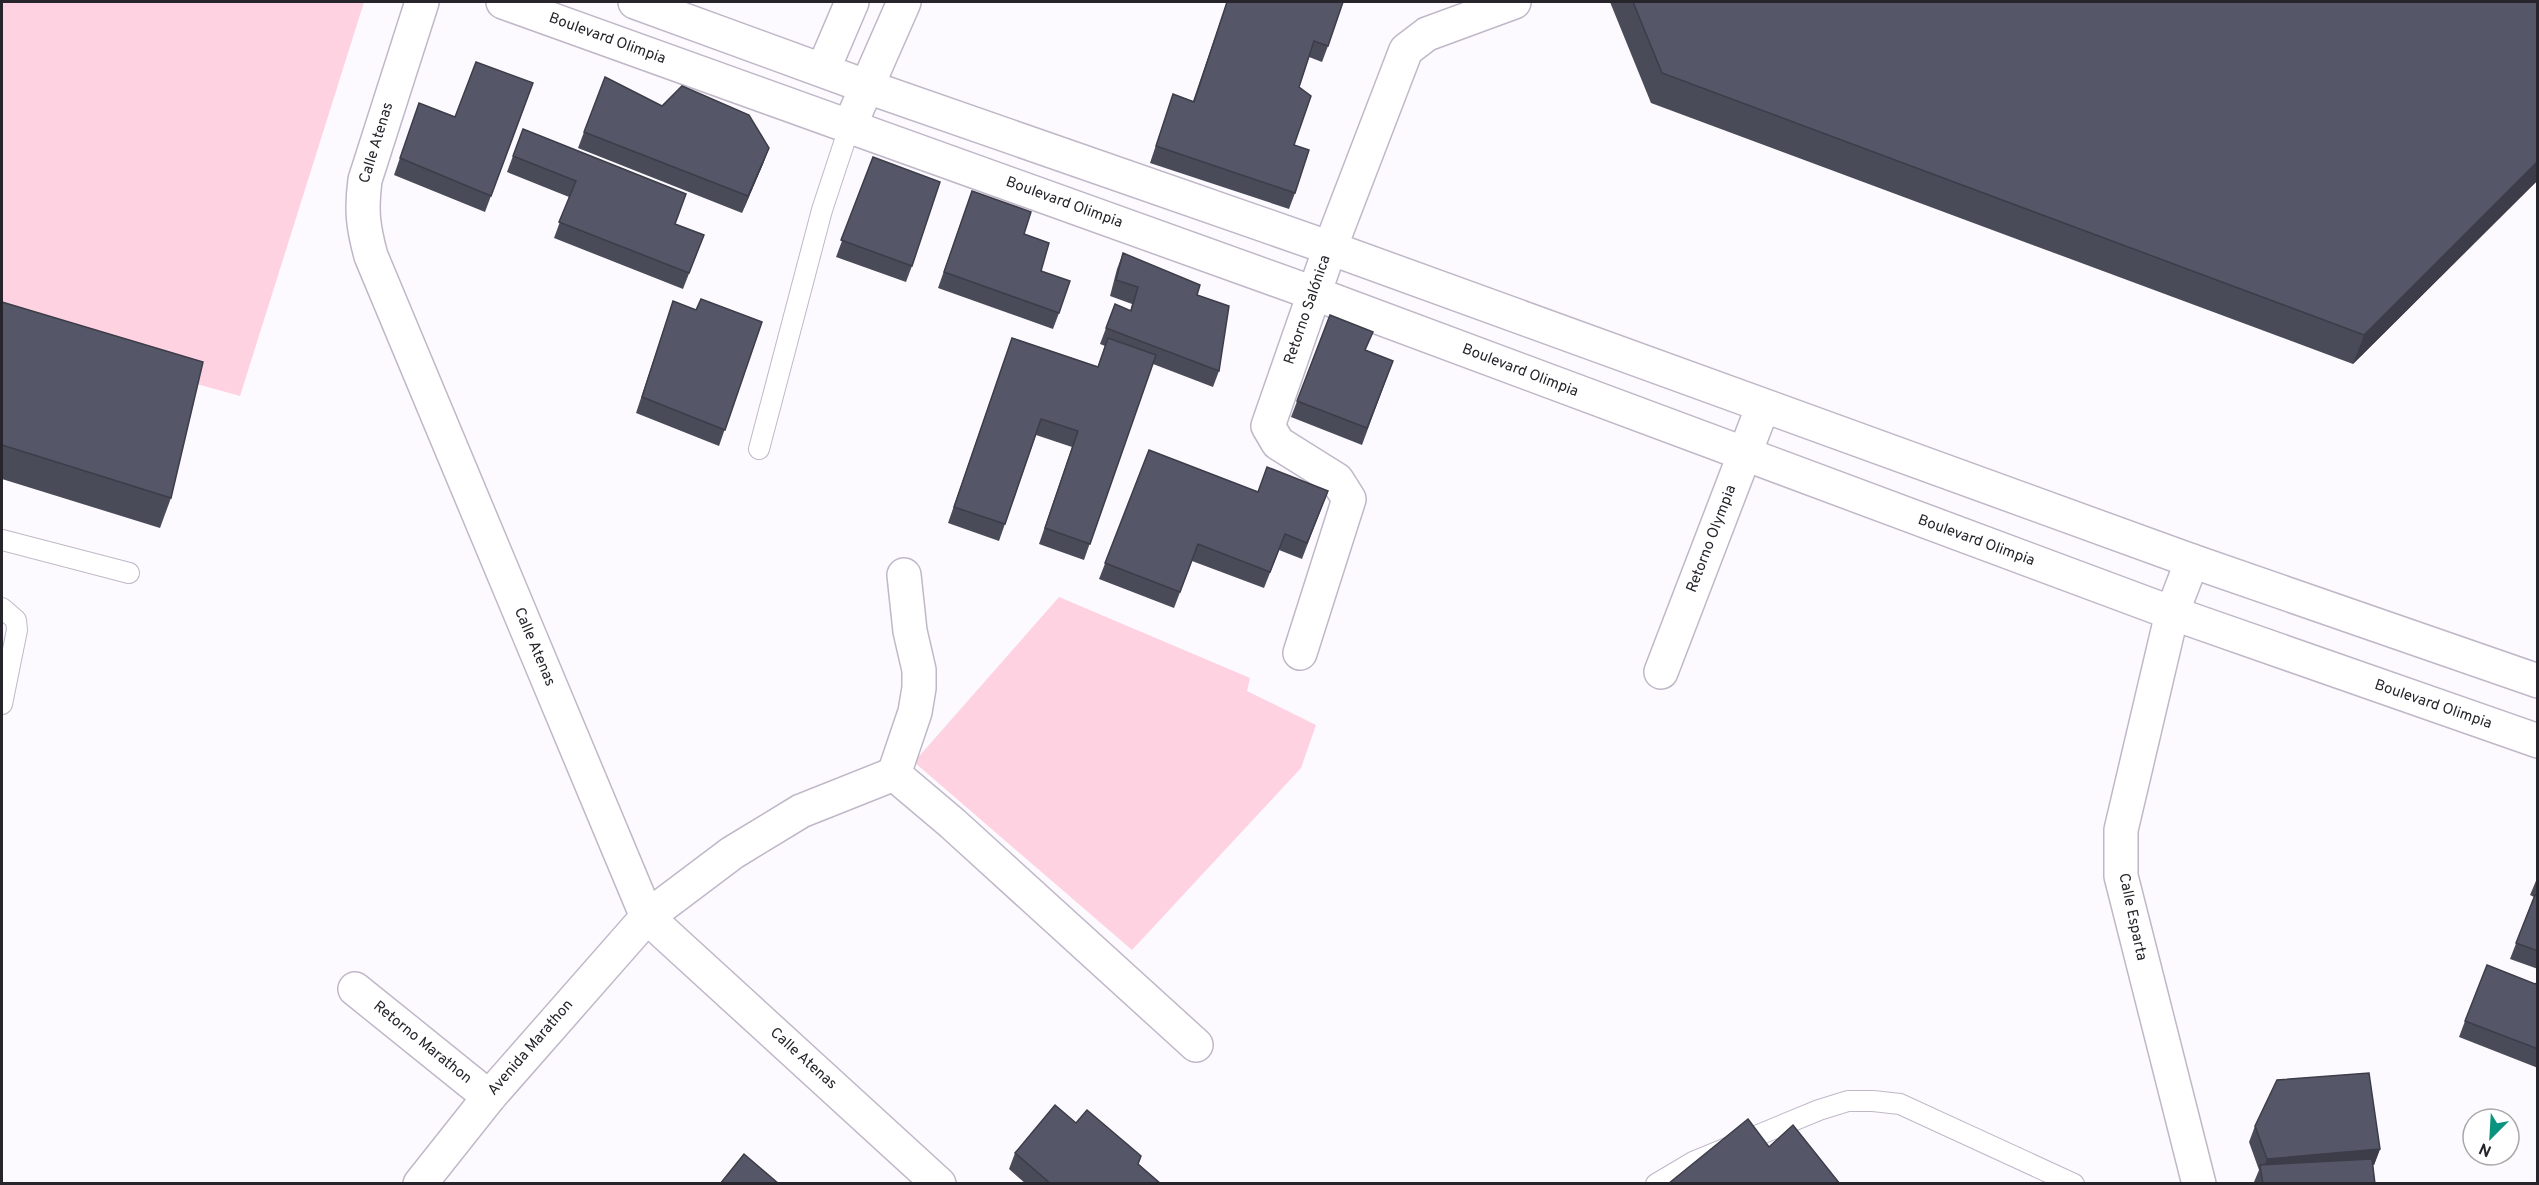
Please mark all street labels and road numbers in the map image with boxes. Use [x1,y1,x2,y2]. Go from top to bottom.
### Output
street label: Boulevard Olimpia [546,9,668,69]
street label: Calle Atenas [356,100,398,186]
street label: Boulevard Olimpia [1003,173,1125,233]
street label: Retorno Salónica [1280,253,1336,367]
street label: Boulevard Olimpia [1459,340,1581,402]
street label: Retorno Olympia [1683,483,1741,595]
street label: Boulevard Olimpia [1915,511,2037,571]
street label: Calle Atenas [509,605,559,689]
street label: Boulevard Olimpia [2372,676,2494,734]
street label: Calle Esparta [2113,871,2151,963]
street label: Avenida Marathon [484,996,578,1100]
street label: Retorno Marathon [369,997,475,1089]
street label: Calle Atenas [766,1024,840,1094]

